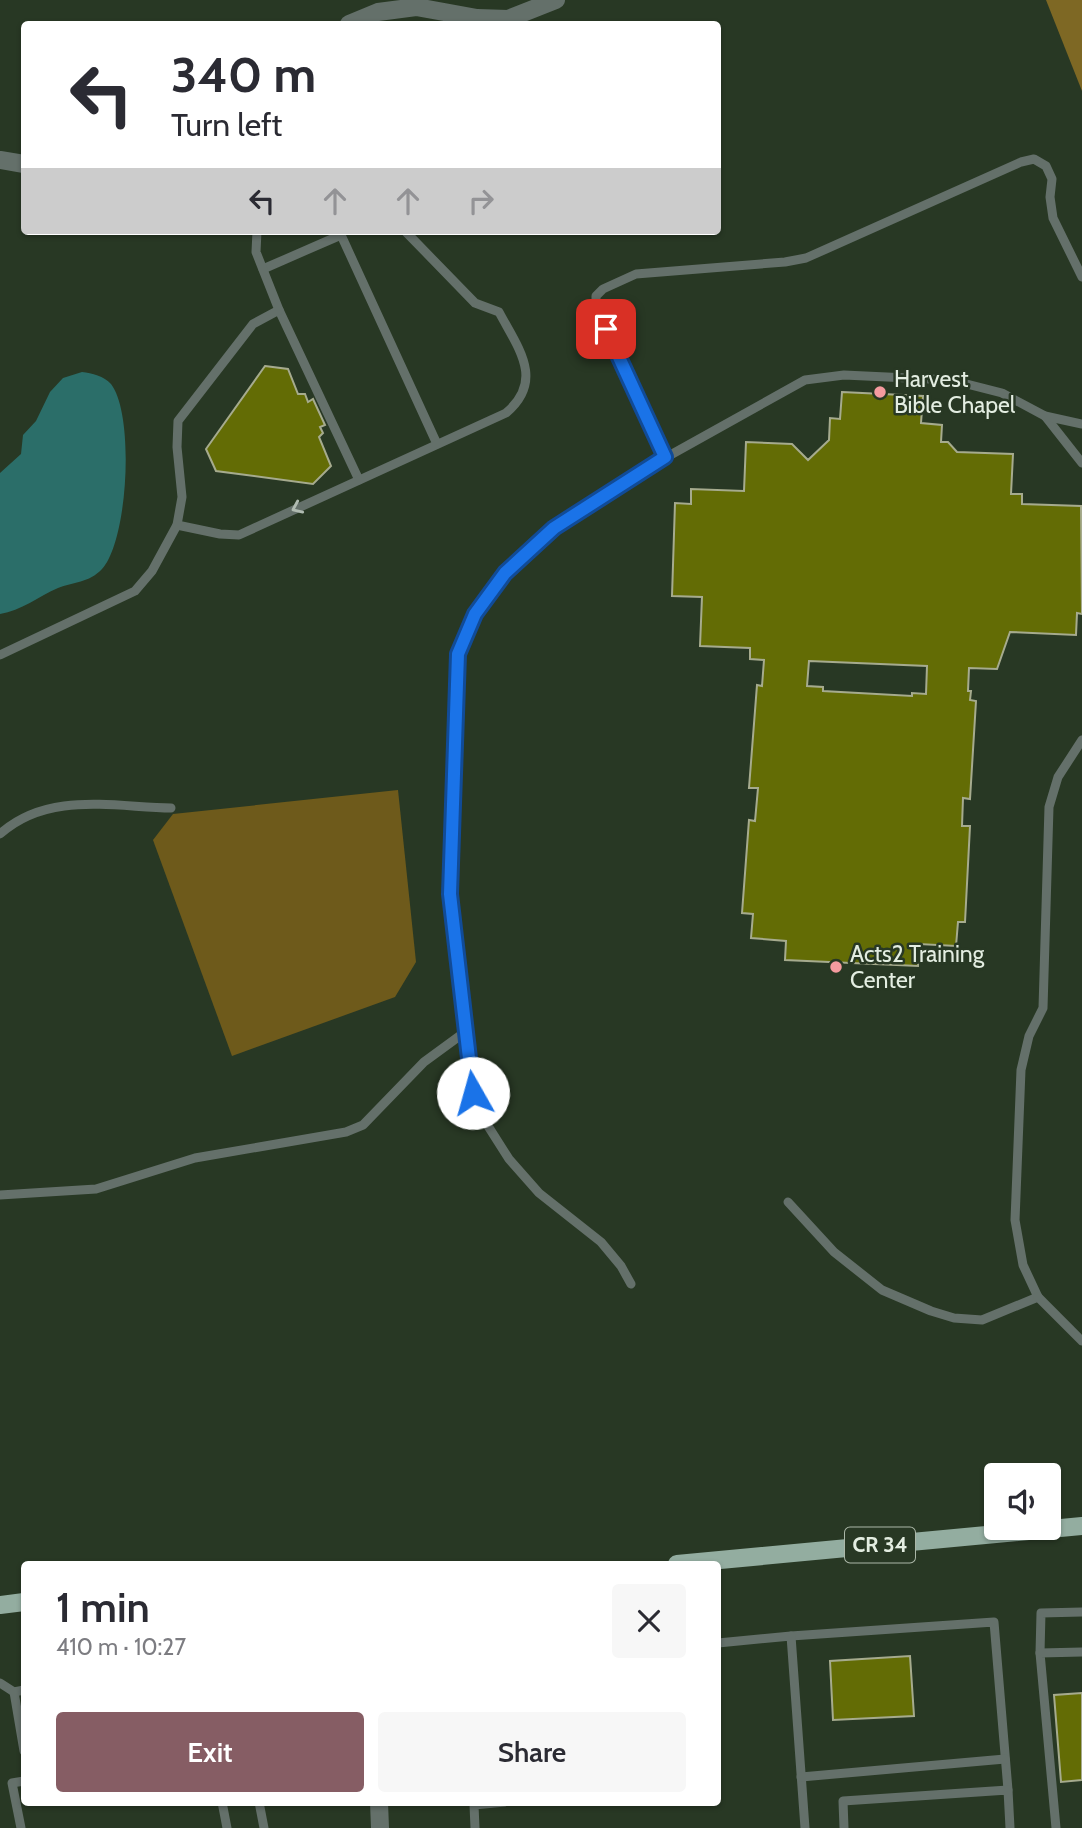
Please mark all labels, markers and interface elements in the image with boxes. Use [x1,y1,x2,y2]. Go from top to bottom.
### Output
text: 340 m [171,45,316,104]
icon: left [56,49,147,140]
text: Turn left [171,105,282,144]
icon: left [243,182,281,220]
icon: ahead [316,182,354,220]
icon: ahead [389,182,427,220]
icon: right [462,182,500,220]
pin [576,299,636,359]
icon: arrive [587,310,625,348]
place label: Harvest Bible Chapel [894,365,1016,419]
marker: Harvest Bible Chapel [872,384,888,400]
one-way arrow [292,500,304,514]
place label: Acts2 Training Center [850,940,985,994]
marker: Acts2 Training Center [828,959,844,975]
position arrow [436,1056,510,1130]
map controls [984,1463,1061,1540]
button: sound [984,1463,1061,1540]
road number: CR 34 [845,1528,915,1562]
text: 1 min [56,1581,150,1633]
button: close [612,1584,686,1658]
text: 410 m · 10:27 [56,1633,186,1661]
button: Exit [56,1712,364,1792]
button: Share [378,1712,686,1792]

